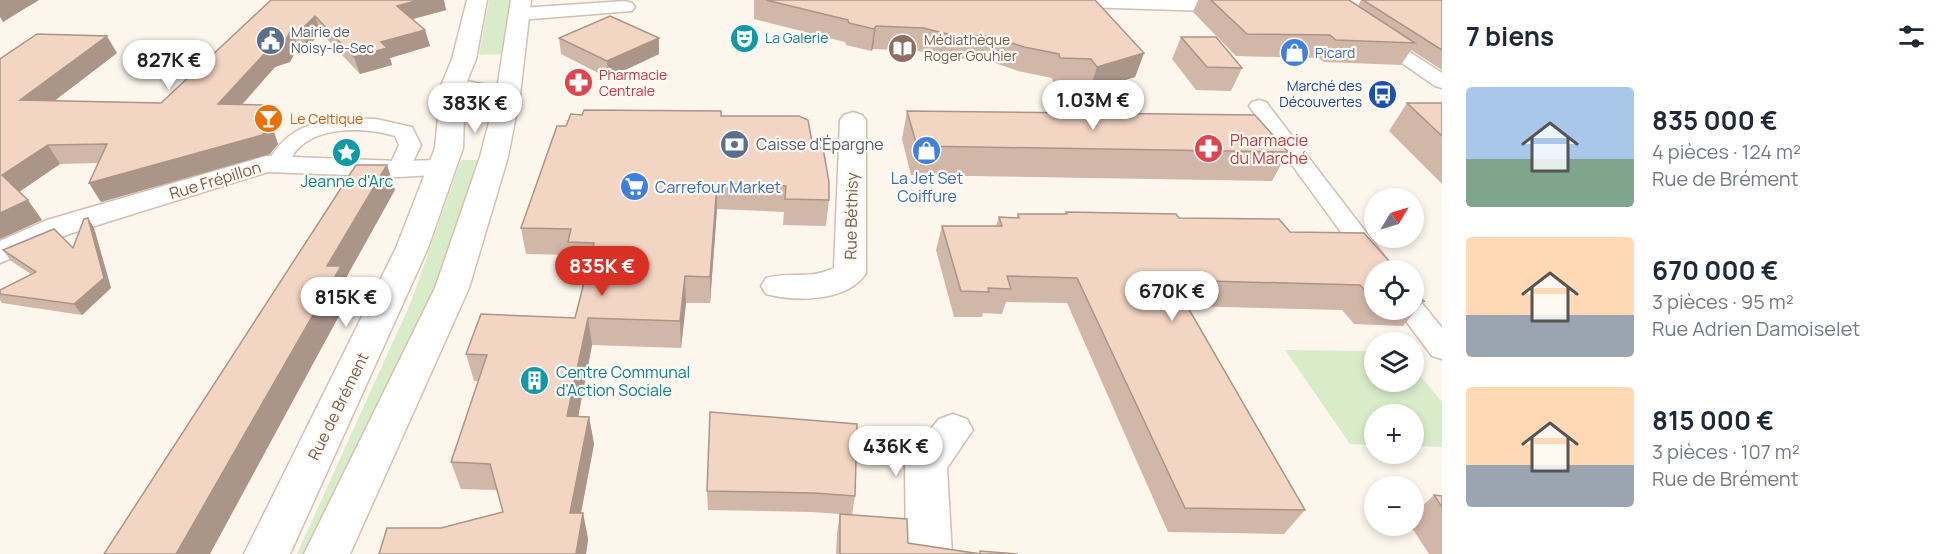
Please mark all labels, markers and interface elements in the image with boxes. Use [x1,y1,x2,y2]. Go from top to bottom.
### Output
text: 7 biens [1466,18,1554,54]
icon: filters [1895,20,1928,53]
place label: Mairie de Noisy-le-Sec [291,22,375,57]
theatre icon: La Galerie [728,22,760,54]
public building icon: Mairie de Noisy-le-Sec [254,24,286,56]
place label: La Galerie [765,28,828,47]
place label: Médiathèque Roger Gouhier [924,30,1017,65]
library icon: Médiathèque Roger Gouhier [887,32,919,64]
shop icon: Picard [1278,37,1310,69]
pin: 827K € [120,40,218,91]
place label: Picard [1315,43,1355,62]
text: 827K € [136,46,202,73]
place label: Pharmacie Centrale [599,65,667,100]
pharmacy icon: Pharmacie Centrale [562,67,594,99]
place label: Marché des Découvertes [1279,76,1362,111]
bus stop icon: Marché des Découvertes [1367,78,1399,110]
pin: 1.03M € [1038,80,1148,131]
pin: 383K € [426,83,524,134]
text: 1.03M € [1056,86,1130,113]
text: 383K € [442,89,508,116]
text: 835 000 € [1652,102,1778,138]
bar icon: Le Celtique [253,103,285,135]
place label: Le Celtique [290,109,363,128]
icon: home [1514,111,1586,183]
bank icon: Caisse d'Épargne [719,128,751,160]
place label: Pharmacie du Marché [1230,129,1308,169]
place label: Caisse d'Épargne [756,133,884,155]
pharmacy icon: Pharmacie du Marché [1193,133,1225,165]
shop icon: La Jet Set Coiffure [911,134,943,166]
place icon: Jeanne d'Arc [331,137,363,169]
text: 4 pièces · 124 m² [1652,138,1801,165]
street label: Rue Frépillon [166,156,264,204]
text: Rue de Brément [1652,165,1799,192]
place label: La Jet Set Coiffure [891,167,963,207]
place label: Jeanne d'Arc [301,170,393,192]
supermarket icon: Carrefour Market [618,171,650,203]
street label: Rue Béthisy [839,172,863,260]
place label: Carrefour Market [655,176,781,198]
north arrow [1364,188,1424,248]
map controls [1364,188,1424,536]
pin: 835K € [553,246,651,297]
text: 835K € [569,252,635,279]
text: 670 000 € [1652,252,1779,288]
button: locate [1364,260,1424,320]
icon: home [1514,261,1586,333]
pin: 670K € [1123,271,1221,322]
pin: 815K € [297,277,395,328]
text: 670K € [1139,277,1205,304]
text: 815K € [315,283,377,310]
text: 3 pièces · 95 m² [1652,288,1794,315]
text: Rue Adrien Damoiselet [1652,315,1860,342]
button: layers [1364,332,1424,392]
street label: Rue de Brément [302,348,374,464]
place label: Centre Communal d'Action Sociale [556,361,690,401]
building icon: Centre Communal d'Action Sociale [519,365,551,397]
text: 815 000 € [1652,402,1774,438]
button: + [1364,404,1424,464]
icon: home [1514,411,1586,483]
pin: 436K € [847,426,945,477]
text: 436K € [863,432,929,459]
text: 3 pièces · 107 m² [1652,438,1800,465]
text: Rue de Brément [1652,465,1799,492]
button: − [1364,476,1424,536]

